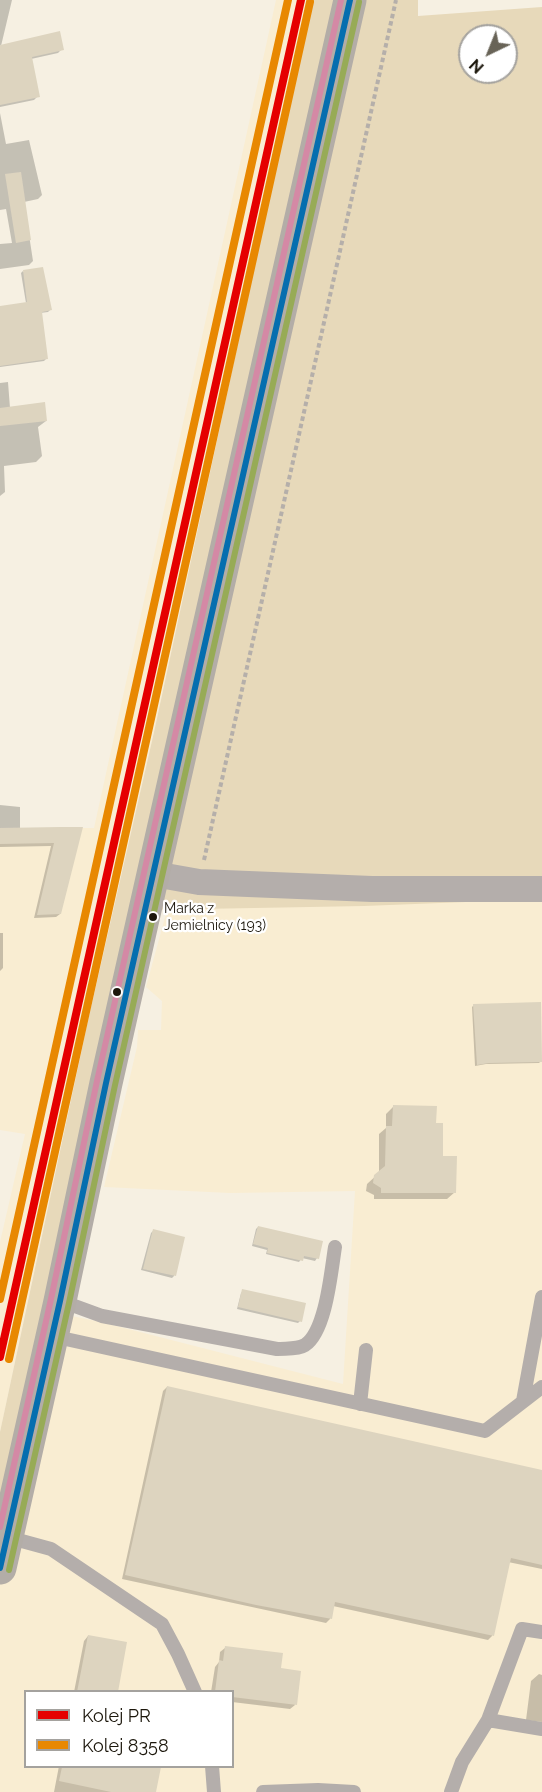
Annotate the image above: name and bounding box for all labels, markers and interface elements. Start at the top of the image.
north arrow [458,24,518,84]
text: N [466,55,488,77]
place label: Marka z Jemielnicy (193) [164,901,266,934]
marker: Marka z Jemielnicy (193) [147,911,159,923]
unlabelled marker [111,986,123,998]
legend [24,1690,234,1768]
text: Kolej PR [82,1705,151,1726]
text: Kolej 8358 [82,1735,169,1756]

